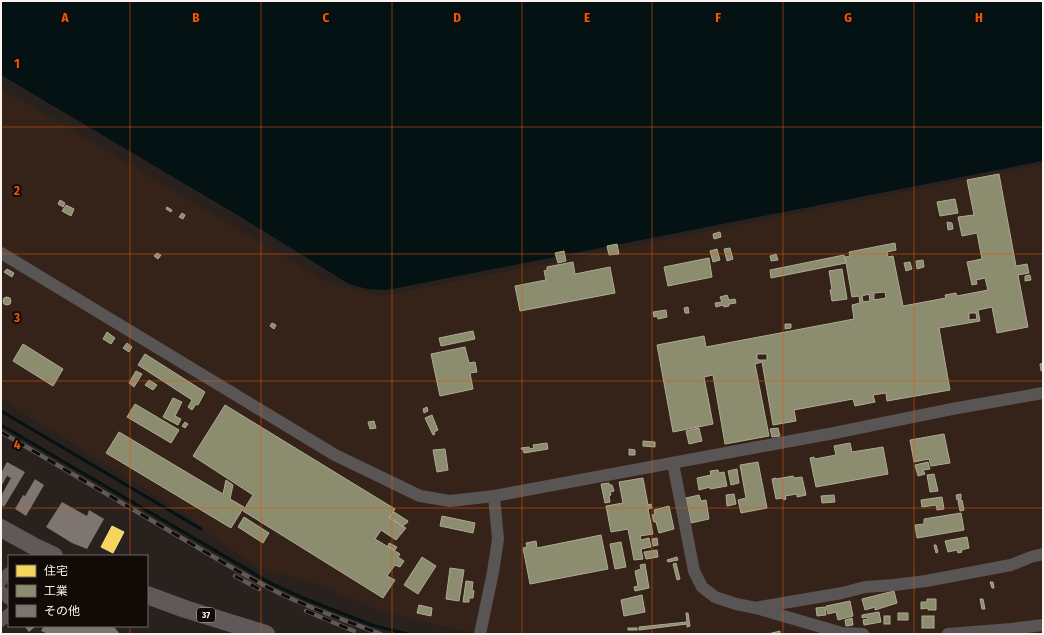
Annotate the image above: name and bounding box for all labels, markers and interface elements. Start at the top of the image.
text: A [60,10,69,25]
text: B [192,10,200,25]
text: C [323,10,330,25]
text: D [453,10,461,25]
text: E [584,10,590,25]
text: F [715,10,721,25]
text: G [844,10,852,25]
text: H [975,10,983,25]
text: 1 [14,56,20,71]
text: 2 [13,183,20,198]
text: 3 [13,310,20,325]
text: 4 [14,437,21,452]
legend [8,555,148,627]
text: 住宅 [44,564,68,578]
text: 工業 [44,584,68,598]
text: その他 [44,604,80,618]
road number: 37 [197,608,215,622]

